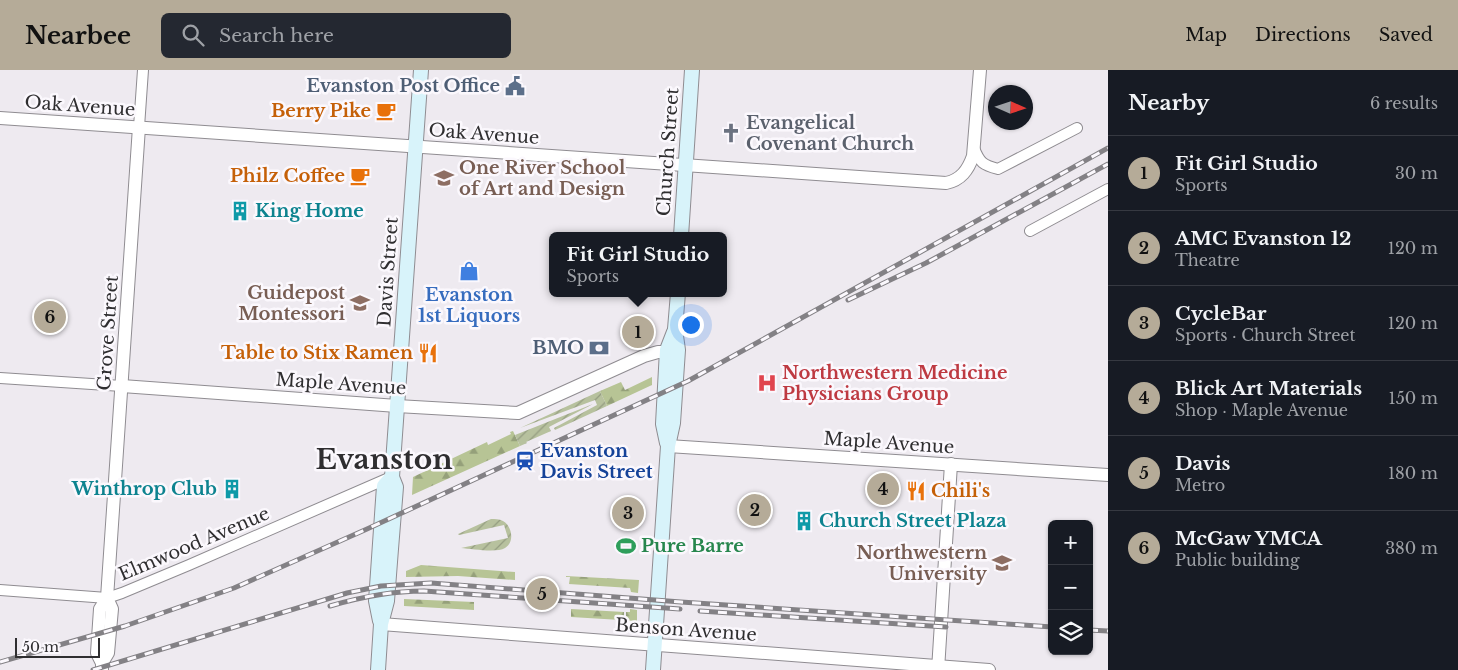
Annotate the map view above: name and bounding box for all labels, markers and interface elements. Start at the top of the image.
search box [161,13,511,58]
text: Nearbee [25,21,131,50]
icon: search [179,21,207,49]
text: Search here [219,24,334,47]
text: Map [1185,24,1227,46]
text: Directions [1255,24,1351,46]
text: Saved [1379,24,1433,46]
place label: Evanston Post Office [306,75,500,97]
public building icon: Evanston Post Office [504,75,526,97]
north arrow [988,85,1033,130]
street label: Church Street [653,87,683,217]
text: Nearby [1128,90,1209,116]
street label: Oak Avenue [24,91,136,121]
text: 6 results [1370,93,1438,113]
place label: Berry Pike [271,100,371,122]
cafe icon: Berry Pike [375,100,397,122]
place label: Evangelical Covenant Church [746,112,914,155]
street label: Oak Avenue [428,119,540,149]
church icon: Evangelical Covenant Church [720,122,742,144]
text: Fit Girl Studio [1175,152,1318,175]
place label: One River School of Art and Design [459,157,626,200]
text: 1 [1141,163,1147,183]
text: 30 m [1395,163,1438,183]
place label: Philz Coffee [230,165,345,187]
cafe icon: Philz Coffee [349,165,371,187]
school or university icon: One River School of Art and Design [433,167,455,189]
text: Sports [1175,175,1228,195]
building icon: King Home [229,200,251,222]
place label: King Home [255,200,364,222]
street label: Davis Street [373,216,403,328]
text: AMC Evanston 12 [1175,227,1351,250]
popup [549,232,727,297]
text: 2 [1139,238,1149,258]
text: 120 m [1388,238,1438,258]
text: Fit Girl Studio [567,243,709,266]
text: Theatre [1175,250,1240,270]
shop icon: Evanston 1st Liquors [458,260,480,282]
text: Sports [567,266,619,286]
street label: Grove Street [93,274,123,391]
place label: Guidepost Montessori [238,282,345,325]
place label: Evanston 1st Liquors [418,284,520,327]
school or university icon: Guidepost Montessori [349,292,371,314]
pin: 6 [34,298,66,336]
text: CycleBar [1175,302,1267,325]
your location [678,312,704,338]
pin: 1 [622,313,654,351]
text: 3 [1139,313,1149,333]
text: 120 m [1388,313,1438,333]
text: Sports · Church Street [1175,325,1356,345]
place label: BMO [532,337,584,359]
bank icon: BMO [588,337,610,359]
place label: Table to Stix Ramen [221,342,413,364]
restaurant icon: Table to Stix Ramen [417,342,439,364]
place label: Northwestern Medicine Physicians Group [782,362,1007,405]
street label: Maple Avenue [275,368,407,400]
hospital icon: Northwestern Medicine Physicians Group [756,372,778,394]
text: Blick Art Materials [1175,377,1362,400]
text: 4 [1139,388,1149,408]
text: 150 m [1389,388,1438,408]
text: Shop · Maple Avenue [1175,400,1348,420]
street label: Maple Avenue [823,427,955,459]
place label: Evanston Davis Street [540,440,653,483]
district label: Evanston [315,442,453,477]
station icon: Evanston Davis Street [514,450,536,472]
text: Davis [1175,452,1230,475]
text: 5 [1139,463,1149,483]
text: 180 m [1388,463,1438,483]
pin: 4 [867,470,899,508]
text: Metro [1175,475,1225,495]
place label: Winthrop Club [71,478,217,500]
building icon: Winthrop Club [221,478,243,500]
restaurant icon: Chili's [905,480,927,502]
place label: Chili's [931,480,990,502]
pin: 2 [739,491,771,529]
pin: 3 [612,494,644,532]
street label: Elmwood Avenue [115,502,273,586]
building icon: Church Street Plaza [793,510,815,532]
place label: Church Street Plaza [819,510,1007,532]
map controls [1048,520,1093,655]
button: + [1048,520,1093,565]
text: McGaw YMCA [1175,527,1322,550]
sports icon: Pure Barre [615,535,637,557]
place label: Pure Barre [641,535,744,557]
text: 6 [1139,538,1149,558]
text: 380 m [1385,538,1438,558]
place label: Northwestern University [856,542,987,585]
text: Public building [1175,550,1300,570]
school or university icon: Northwestern University [991,552,1013,574]
button: − [1048,565,1093,610]
pin: 5 [526,575,558,613]
button: layers [1048,610,1093,655]
street label: Benson Avenue [614,614,758,646]
scale bar [15,635,100,658]
text: 50 m [22,638,59,656]

